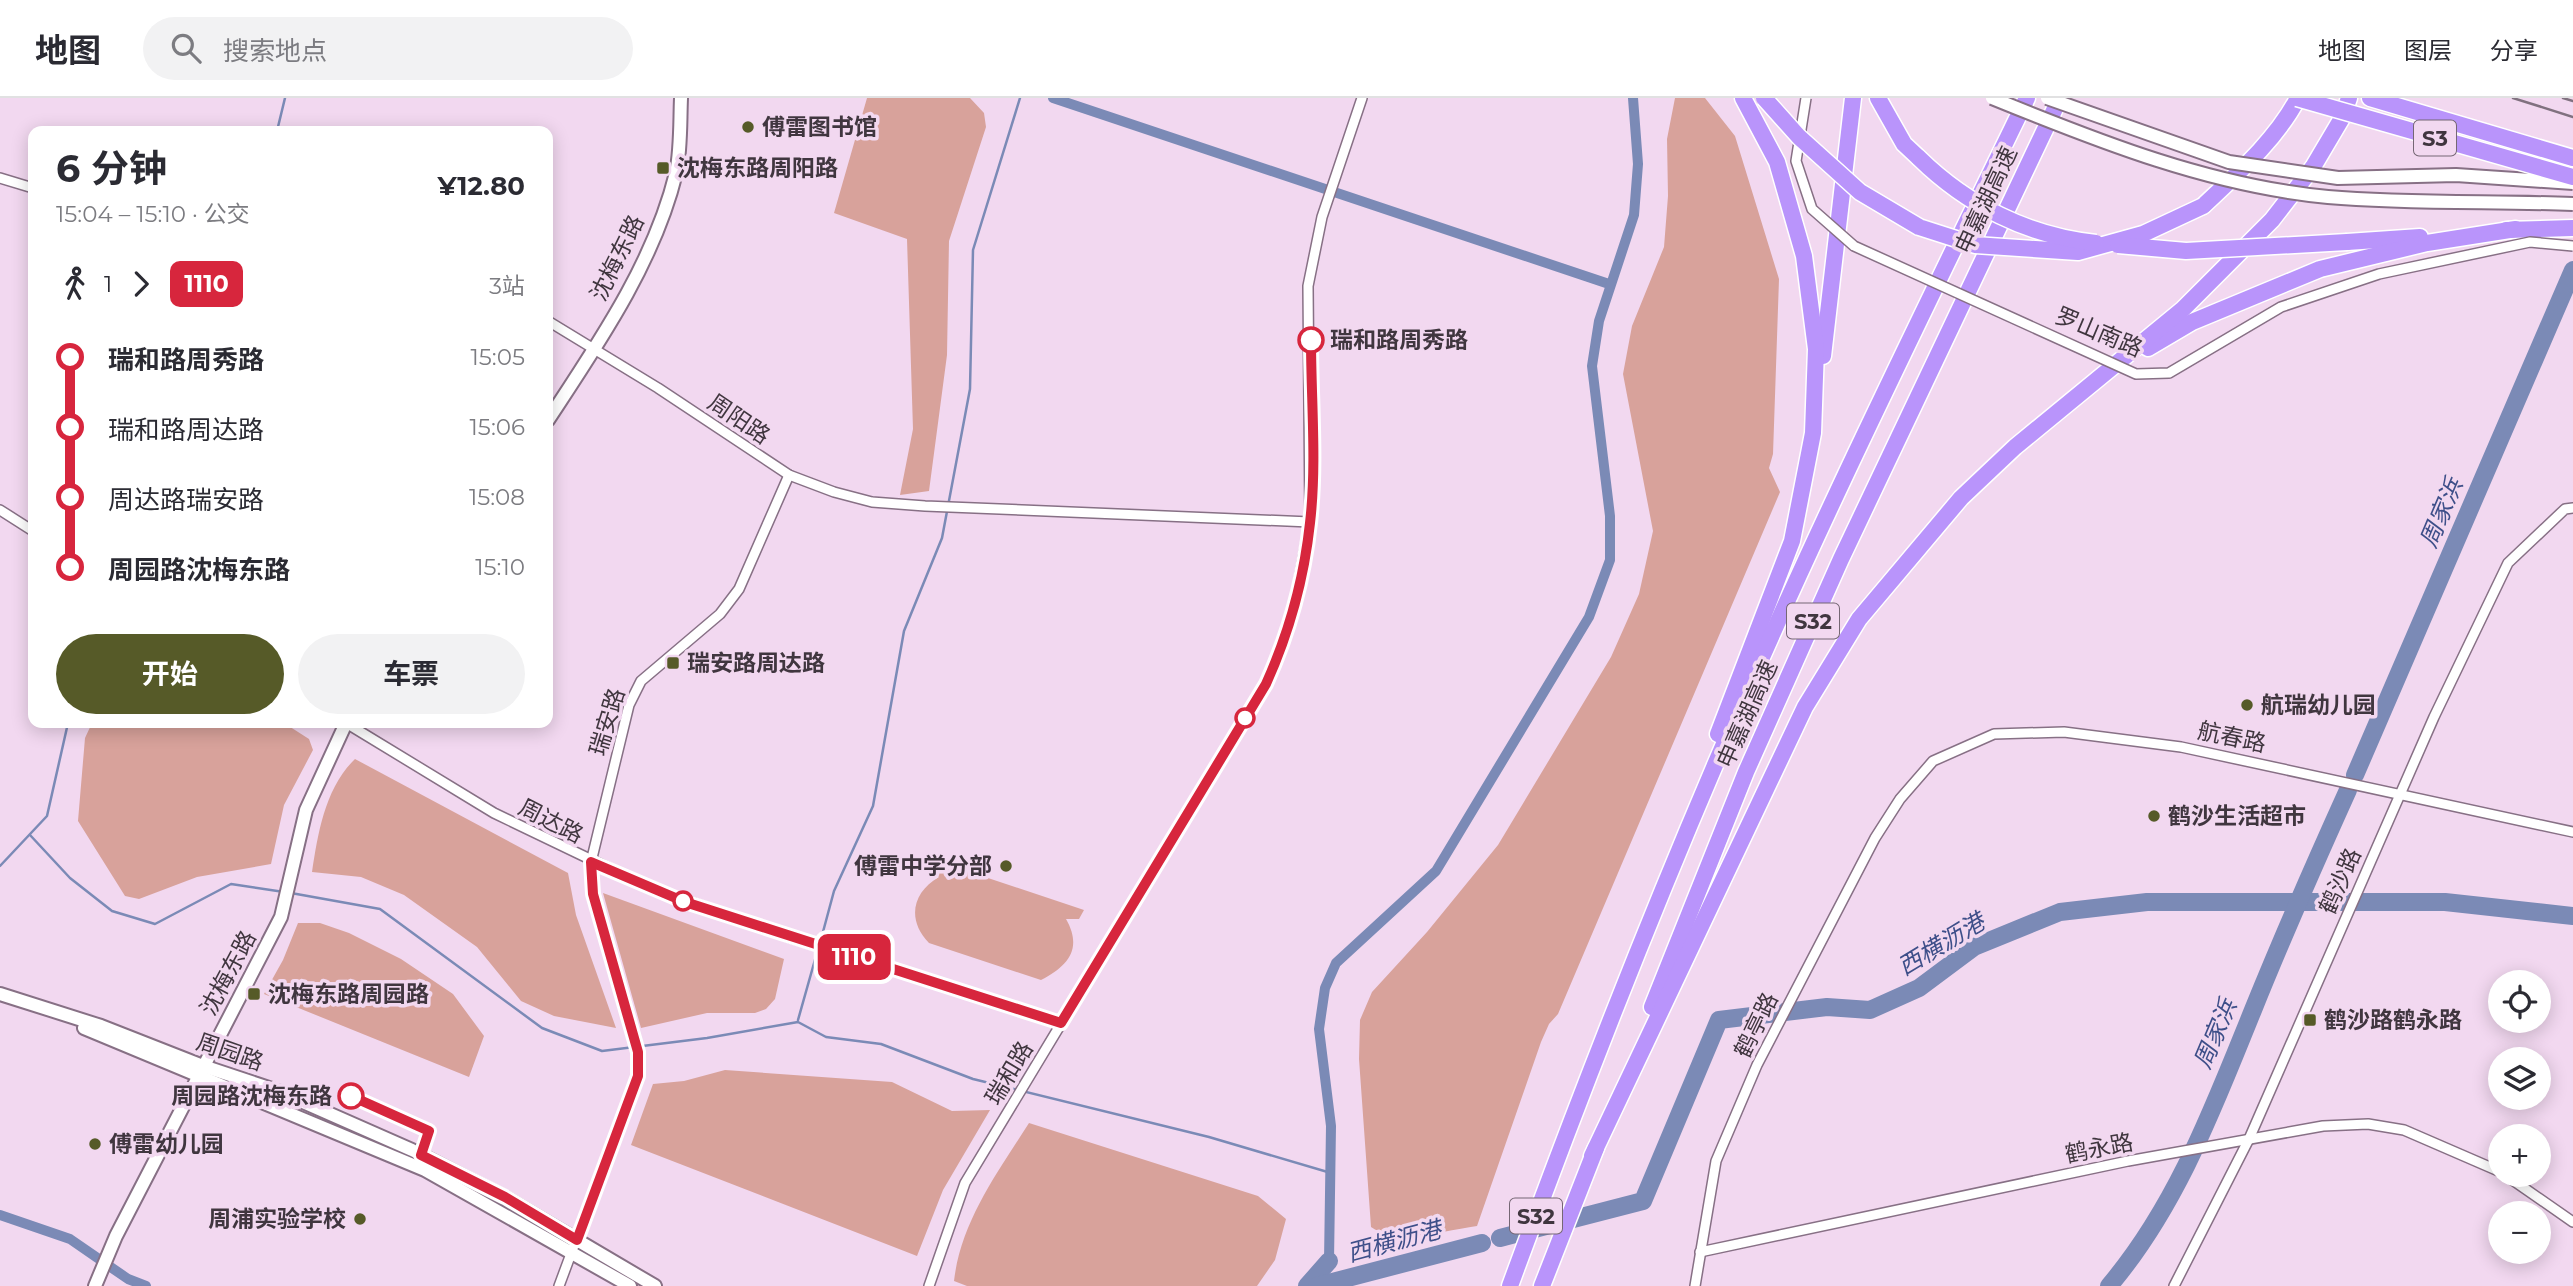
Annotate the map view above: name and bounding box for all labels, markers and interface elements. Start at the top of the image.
search box [143,17,633,80]
icon: search [167,29,205,67]
text: 地图 [35,30,101,70]
text: 搜索地点 [223,35,327,67]
text: 地图 [2318,36,2366,65]
text: 图层 [2404,36,2452,65]
text: 分享 [2490,36,2538,65]
place label: 傅雷图书馆 [762,113,877,141]
marker: 傅雷图书馆 [740,119,756,135]
road number: S3 [2414,120,2456,156]
street label: 申嘉湖高速 [1949,142,2023,258]
text: 6 分钟 [56,145,167,192]
place label: 沈梅东路周阳路 [677,154,838,182]
marker: 沈梅东路周阳路 [655,160,671,176]
text: ¥12.80 [437,170,525,202]
text: 15:04 – 15:10 · 公交 [56,200,250,228]
street label: 沈梅东路 [584,211,650,305]
icon: walk [56,265,94,303]
icon: forward [122,265,160,303]
text: 1110 [184,269,229,298]
text: 1 [104,270,112,298]
text: 3站 [489,272,525,300]
street label: 罗山南路 [2051,301,2147,363]
place label: 瑞和路周秀路 [1330,326,1468,354]
marker: 瑞和路周秀路 [1298,327,1324,353]
text: 15:05 [471,343,525,371]
text: 瑞和路周秀路 [108,344,264,376]
street label: 周阳路 [703,388,775,450]
text: 15:06 [470,413,525,441]
text: 瑞和路周达路 [108,414,264,446]
water label: 周家浜 [2414,472,2469,552]
text: 15:08 [469,483,525,511]
text: 周达路瑞安路 [108,484,264,516]
text: 15:10 [475,553,525,581]
text: 周园路沈梅东路 [108,554,290,586]
road number: S32 [1787,603,1839,638]
button: 开始 [56,634,284,714]
button: 车票 [298,634,525,714]
place label: 瑞安路周达路 [687,649,825,677]
marker: 瑞安路周达路 [665,655,681,671]
street label: 申嘉湖高速 [1711,656,1783,772]
street label: 瑞安路 [584,685,630,759]
place label: 航瑞幼儿园 [2261,691,2376,719]
marker: 航瑞幼儿园 [2239,697,2255,713]
unlabelled marker [1235,708,1255,728]
street label: 航春路 [2195,716,2269,758]
street label: 周达路 [514,793,588,849]
place label: 鹤沙生活超市 [2168,802,2306,830]
marker: 鹤沙生活超市 [2146,808,2162,824]
street label: 鹤沙路 [2313,844,2367,918]
place label: 傅雷中学分部 [854,852,992,880]
marker: 傅雷中学分部 [998,858,1014,874]
unlabelled marker [673,891,693,911]
water label: 西横沥港 [1892,905,1992,981]
street label: 沈梅东路 [194,926,262,1020]
line badge: 1110 [805,934,903,980]
text: 1110 [832,942,876,971]
map controls [2488,970,2551,1264]
button: locate [2488,970,2551,1033]
place label: 沈梅东路周园路 [268,980,429,1008]
marker: 沈梅东路周园路 [246,986,262,1002]
street label: 鹤亭路 [1728,988,1784,1062]
water label: 周家浜 [2188,993,2243,1073]
place label: 鹤沙路鹤永路 [2324,1006,2462,1034]
marker: 鹤沙路鹤永路 [2302,1012,2318,1028]
street label: 周园路 [193,1028,267,1076]
street label: 瑞和路 [979,1036,1039,1110]
button: layers [2488,1047,2551,1110]
place label: 周园路沈梅东路 [171,1082,332,1110]
marker: 周园路沈梅东路 [338,1083,364,1109]
button: + [2488,1124,2551,1187]
street label: 鹤永路 [2062,1128,2136,1168]
place label: 傅雷幼儿园 [109,1130,224,1158]
marker: 傅雷幼儿园 [87,1136,103,1152]
road number: S32 [1510,1198,1562,1234]
button: − [2488,1201,2551,1264]
place label: 周浦实验学校 [208,1205,346,1233]
marker: 周浦实验学校 [352,1211,368,1227]
water label: 西横沥港 [1344,1214,1447,1267]

